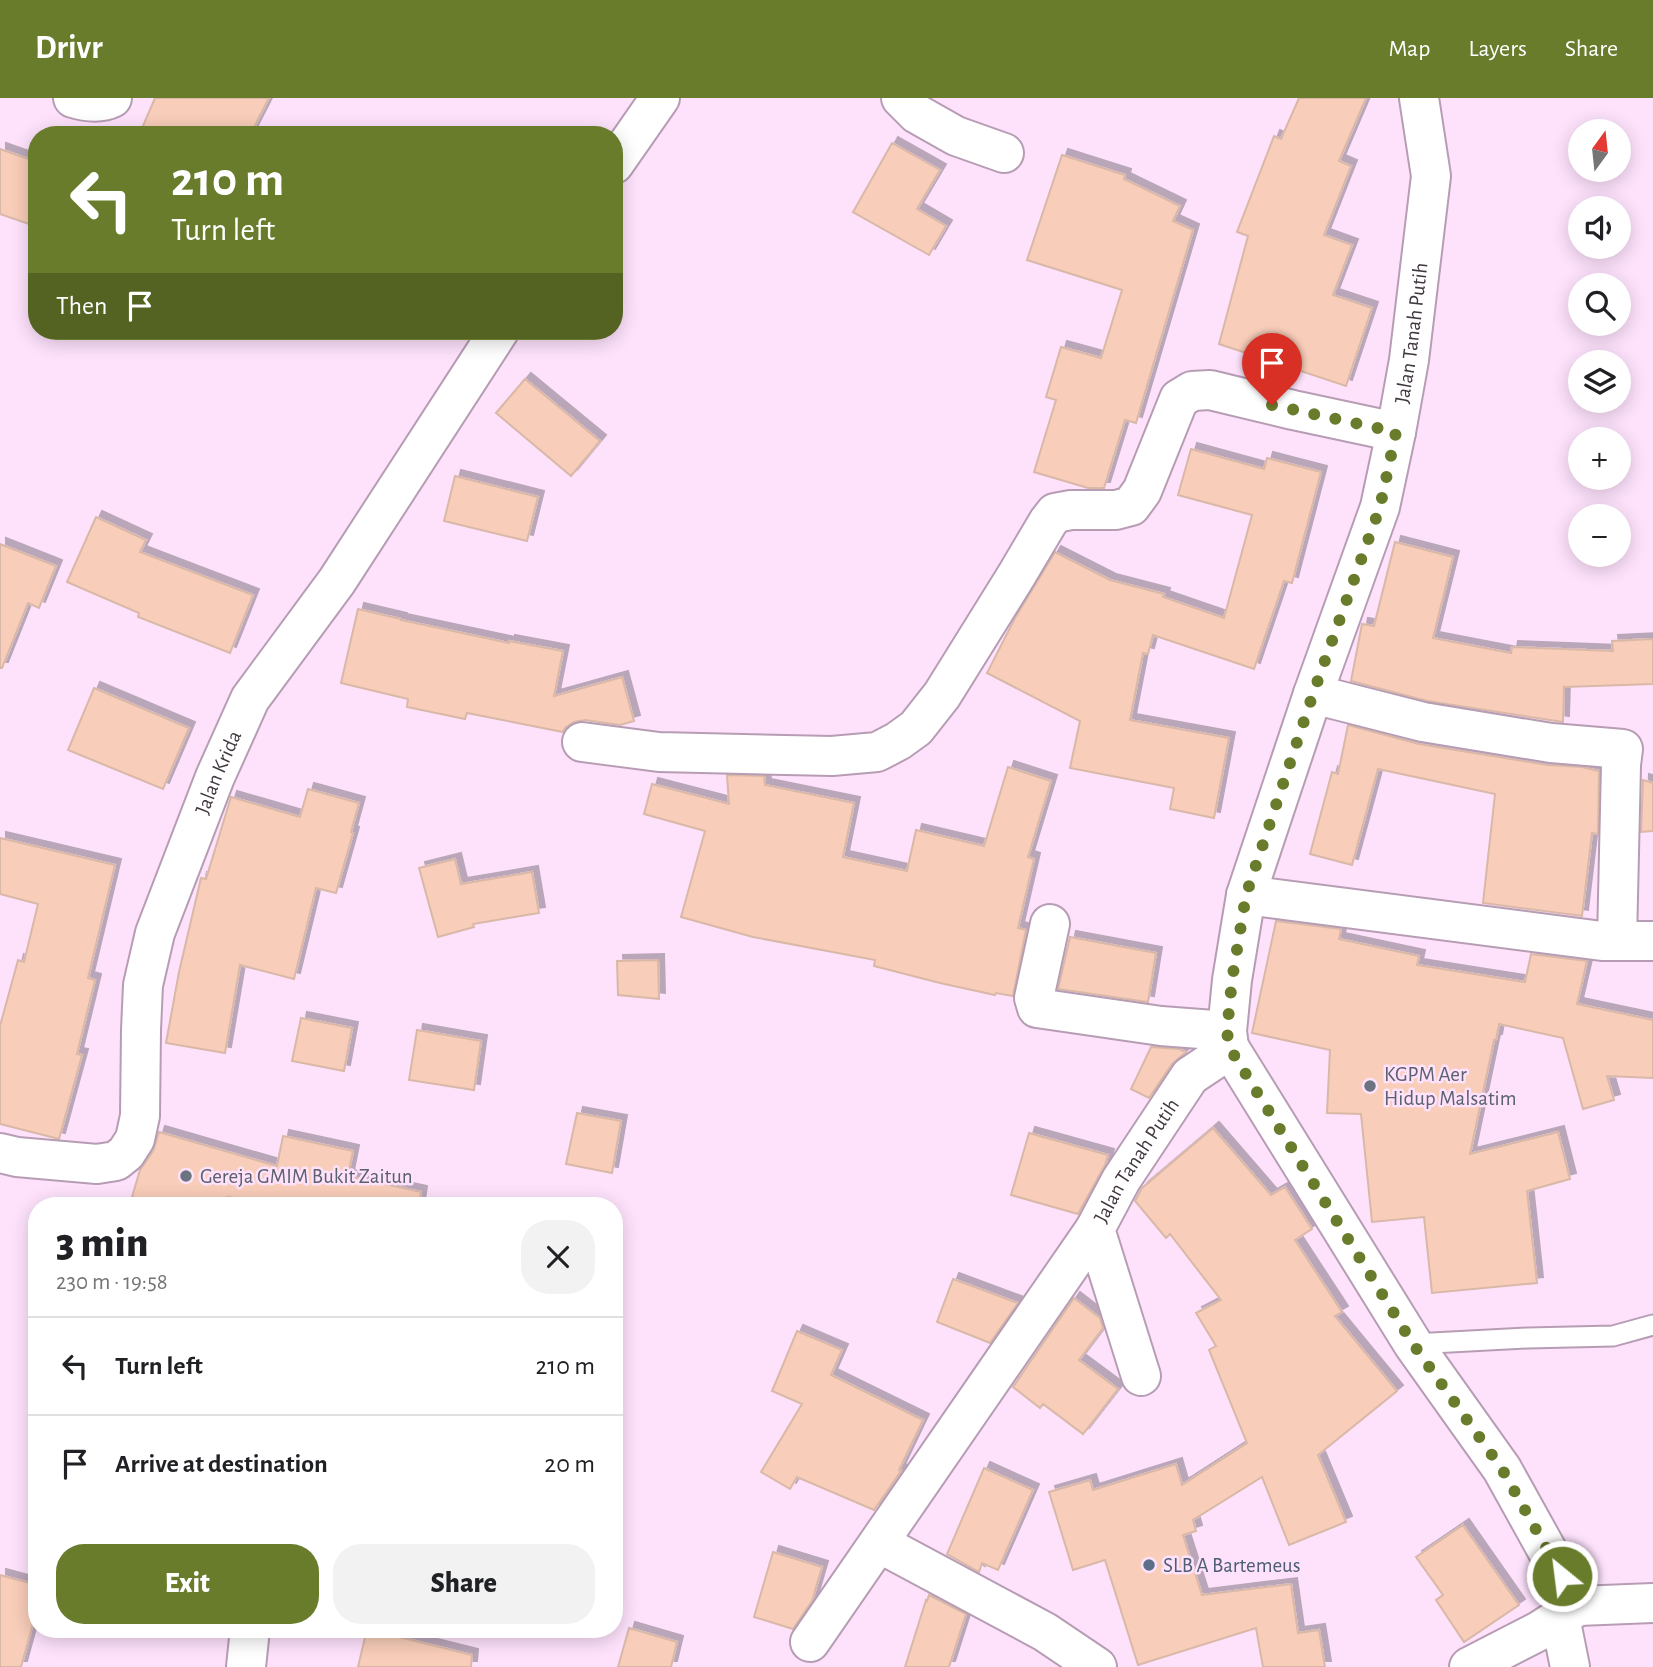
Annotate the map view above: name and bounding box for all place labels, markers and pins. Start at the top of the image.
pin [1242,333,1302,405]
place label: KGPM Aer Hidup Malsatim [1384,1064,1517,1109]
marker: KGPM Aer Hidup Malsatim [1362,1078,1378,1094]
place label: Gereja GMIM Bukit Zaitun [200,1166,413,1187]
marker: Gereja GMIM Bukit Zaitun [178,1168,194,1184]
place label: SLB A Bartemeus [1163,1555,1301,1576]
marker: SLB A Bartemeus [1141,1557,1157,1573]

